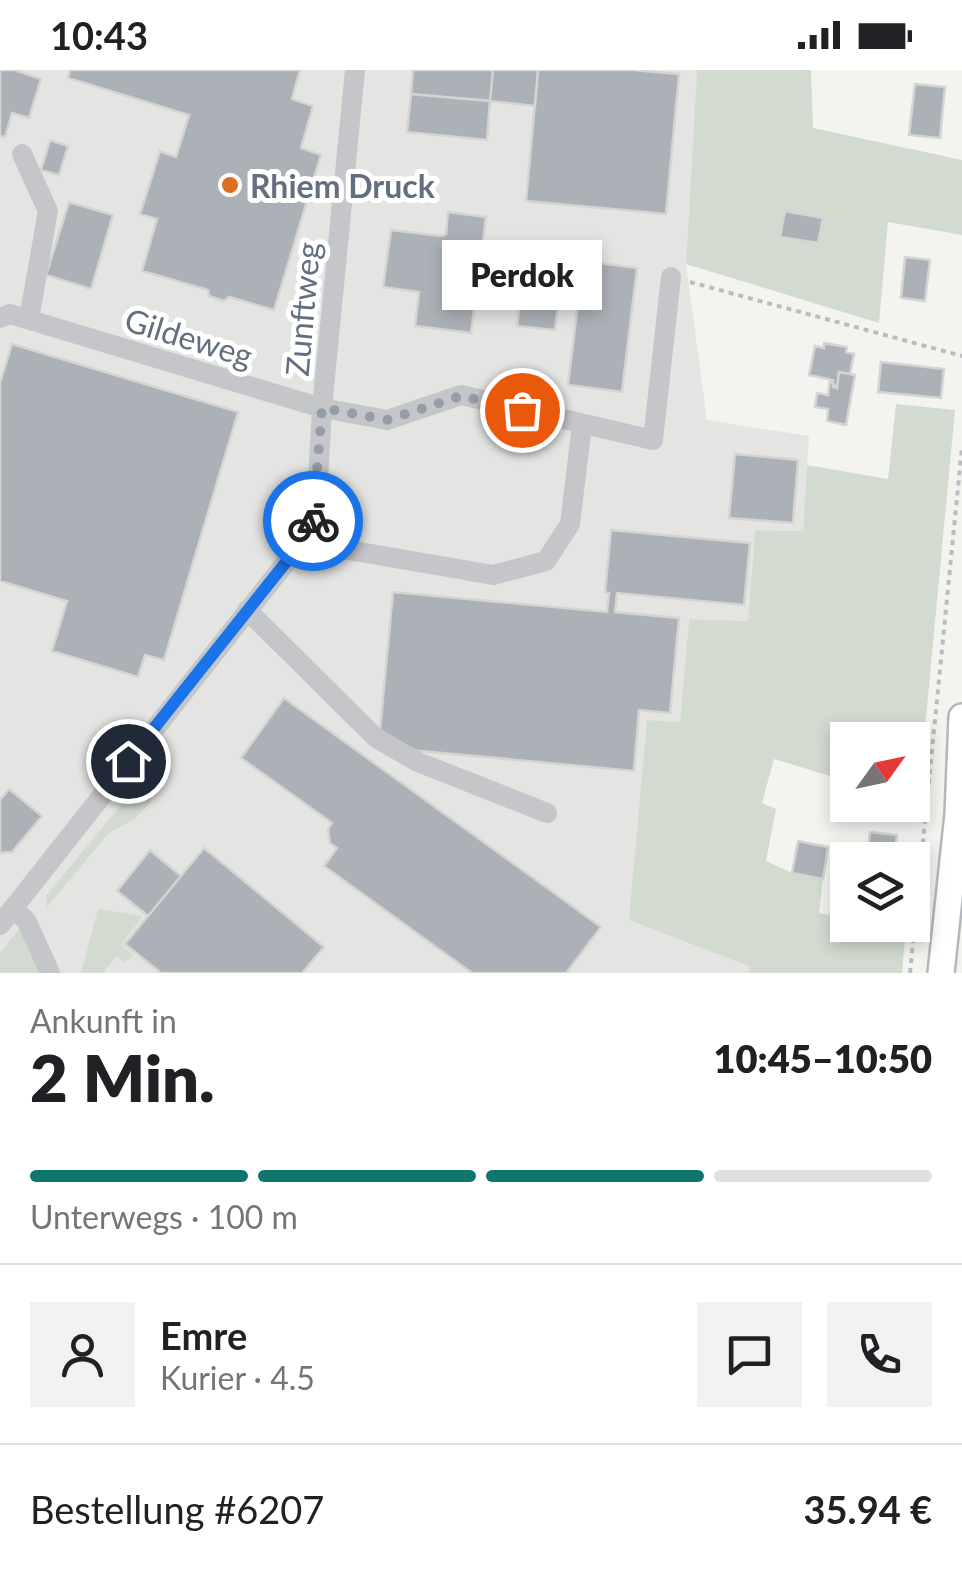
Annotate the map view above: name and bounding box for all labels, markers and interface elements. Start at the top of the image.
text: 10:43 [50,12,148,58]
place label: Rhiem Druck [250,166,436,205]
marker: Rhiem Druck [219,174,241,196]
street label: Zunftweg [277,240,327,378]
callout: Perdok [442,240,602,310]
text: Perdok [470,255,574,294]
street label: Gildeweg [120,299,258,375]
pin [480,368,565,453]
icon: bag [495,383,550,438]
courier [263,471,363,571]
icon: bike [286,494,341,549]
pin [86,719,171,804]
north arrow [830,722,930,822]
map controls [830,722,930,942]
icon: home [101,734,156,789]
button: layers [830,842,930,942]
text: Ankunft in [30,1001,177,1040]
text: 10:45–10:50 [713,1035,932,1081]
text: 2 Min. [30,1038,215,1116]
text: Unterwegs · 100 m [30,1197,298,1236]
button: person [30,1302,135,1407]
button: chat [697,1302,802,1407]
button: phone [827,1302,932,1407]
text: Emre [160,1312,247,1358]
text: Kurier · 4.5 [160,1358,315,1397]
text: Bestellung #6207 [30,1486,324,1532]
text: 35.94 € [804,1486,932,1532]

